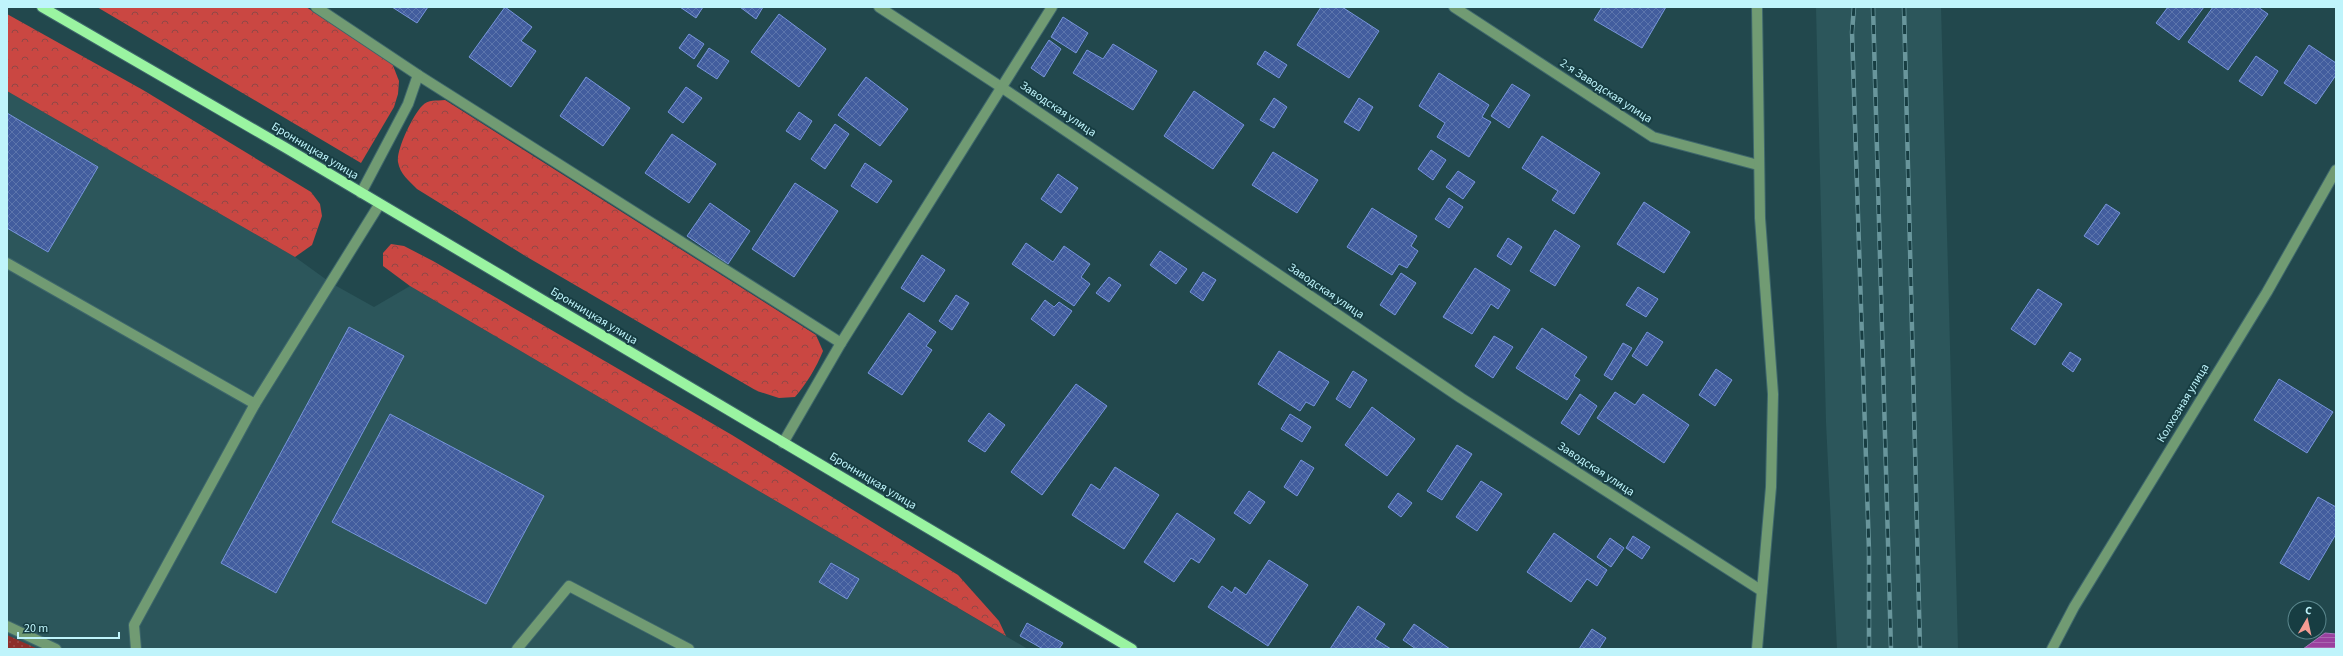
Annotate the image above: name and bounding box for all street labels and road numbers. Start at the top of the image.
street label: 2-я Заводская улица [1556,55,1656,127]
street label: Заводская улица [1016,77,1100,141]
street label: Бронницкая улица [268,118,362,184]
street label: Заводская улица [1284,259,1368,323]
street label: Бронницкая улица [547,283,641,349]
street label: Колхозная улица [2153,360,2213,446]
street label: Заводская улица [1554,438,1638,500]
street label: Бронницкая улица [826,448,920,514]

